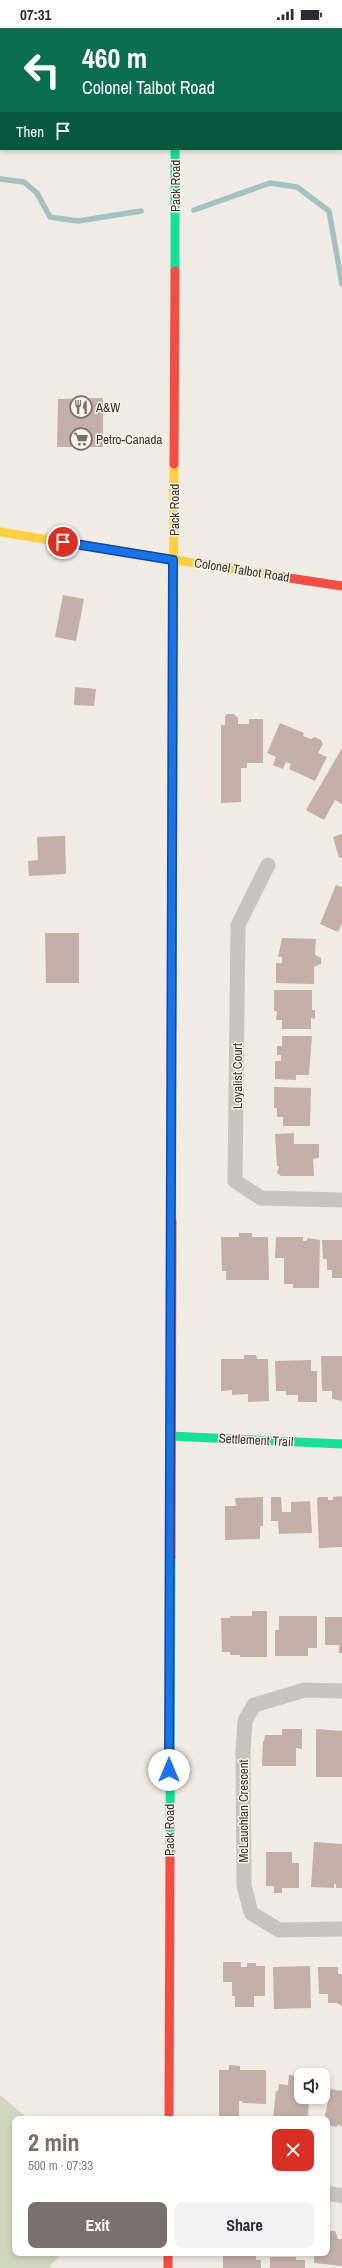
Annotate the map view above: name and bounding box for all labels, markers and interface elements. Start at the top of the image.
text: 07:31 [20,4,51,25]
text: 460 m [82,39,147,77]
icon: left [16,44,68,96]
text: Colonel Talbot Road [82,75,215,100]
icon: arrive [52,120,74,142]
text: Then [16,121,44,142]
street label: Pack Road [167,160,184,212]
restaurant icon: A&W [68,394,94,420]
place label: A&W [95,399,120,416]
supermarket icon: Petro-Canada [68,426,94,452]
place label: Petro-Canada [96,431,162,448]
street label: Pack Road [166,484,183,536]
pin [46,525,80,559]
icon: arrive [52,531,74,553]
street label: Colonel Talbot Road [193,554,291,586]
street label: Loyalist Court [229,1043,246,1109]
street label: Settlement Trail [218,1430,294,1450]
position arrow [148,1749,190,1791]
street label: McLauchlan Crescent [235,1759,252,1863]
street label: Pack Road [161,1804,178,1856]
map controls [294,2068,330,2104]
button: sound [294,2068,330,2104]
text: 2 min [28,2126,79,2158]
button: close [272,2129,314,2171]
text: 500 m · 07:33 [28,2157,93,2174]
button: Exit [28,2202,167,2248]
button: Share [175,2202,314,2248]

